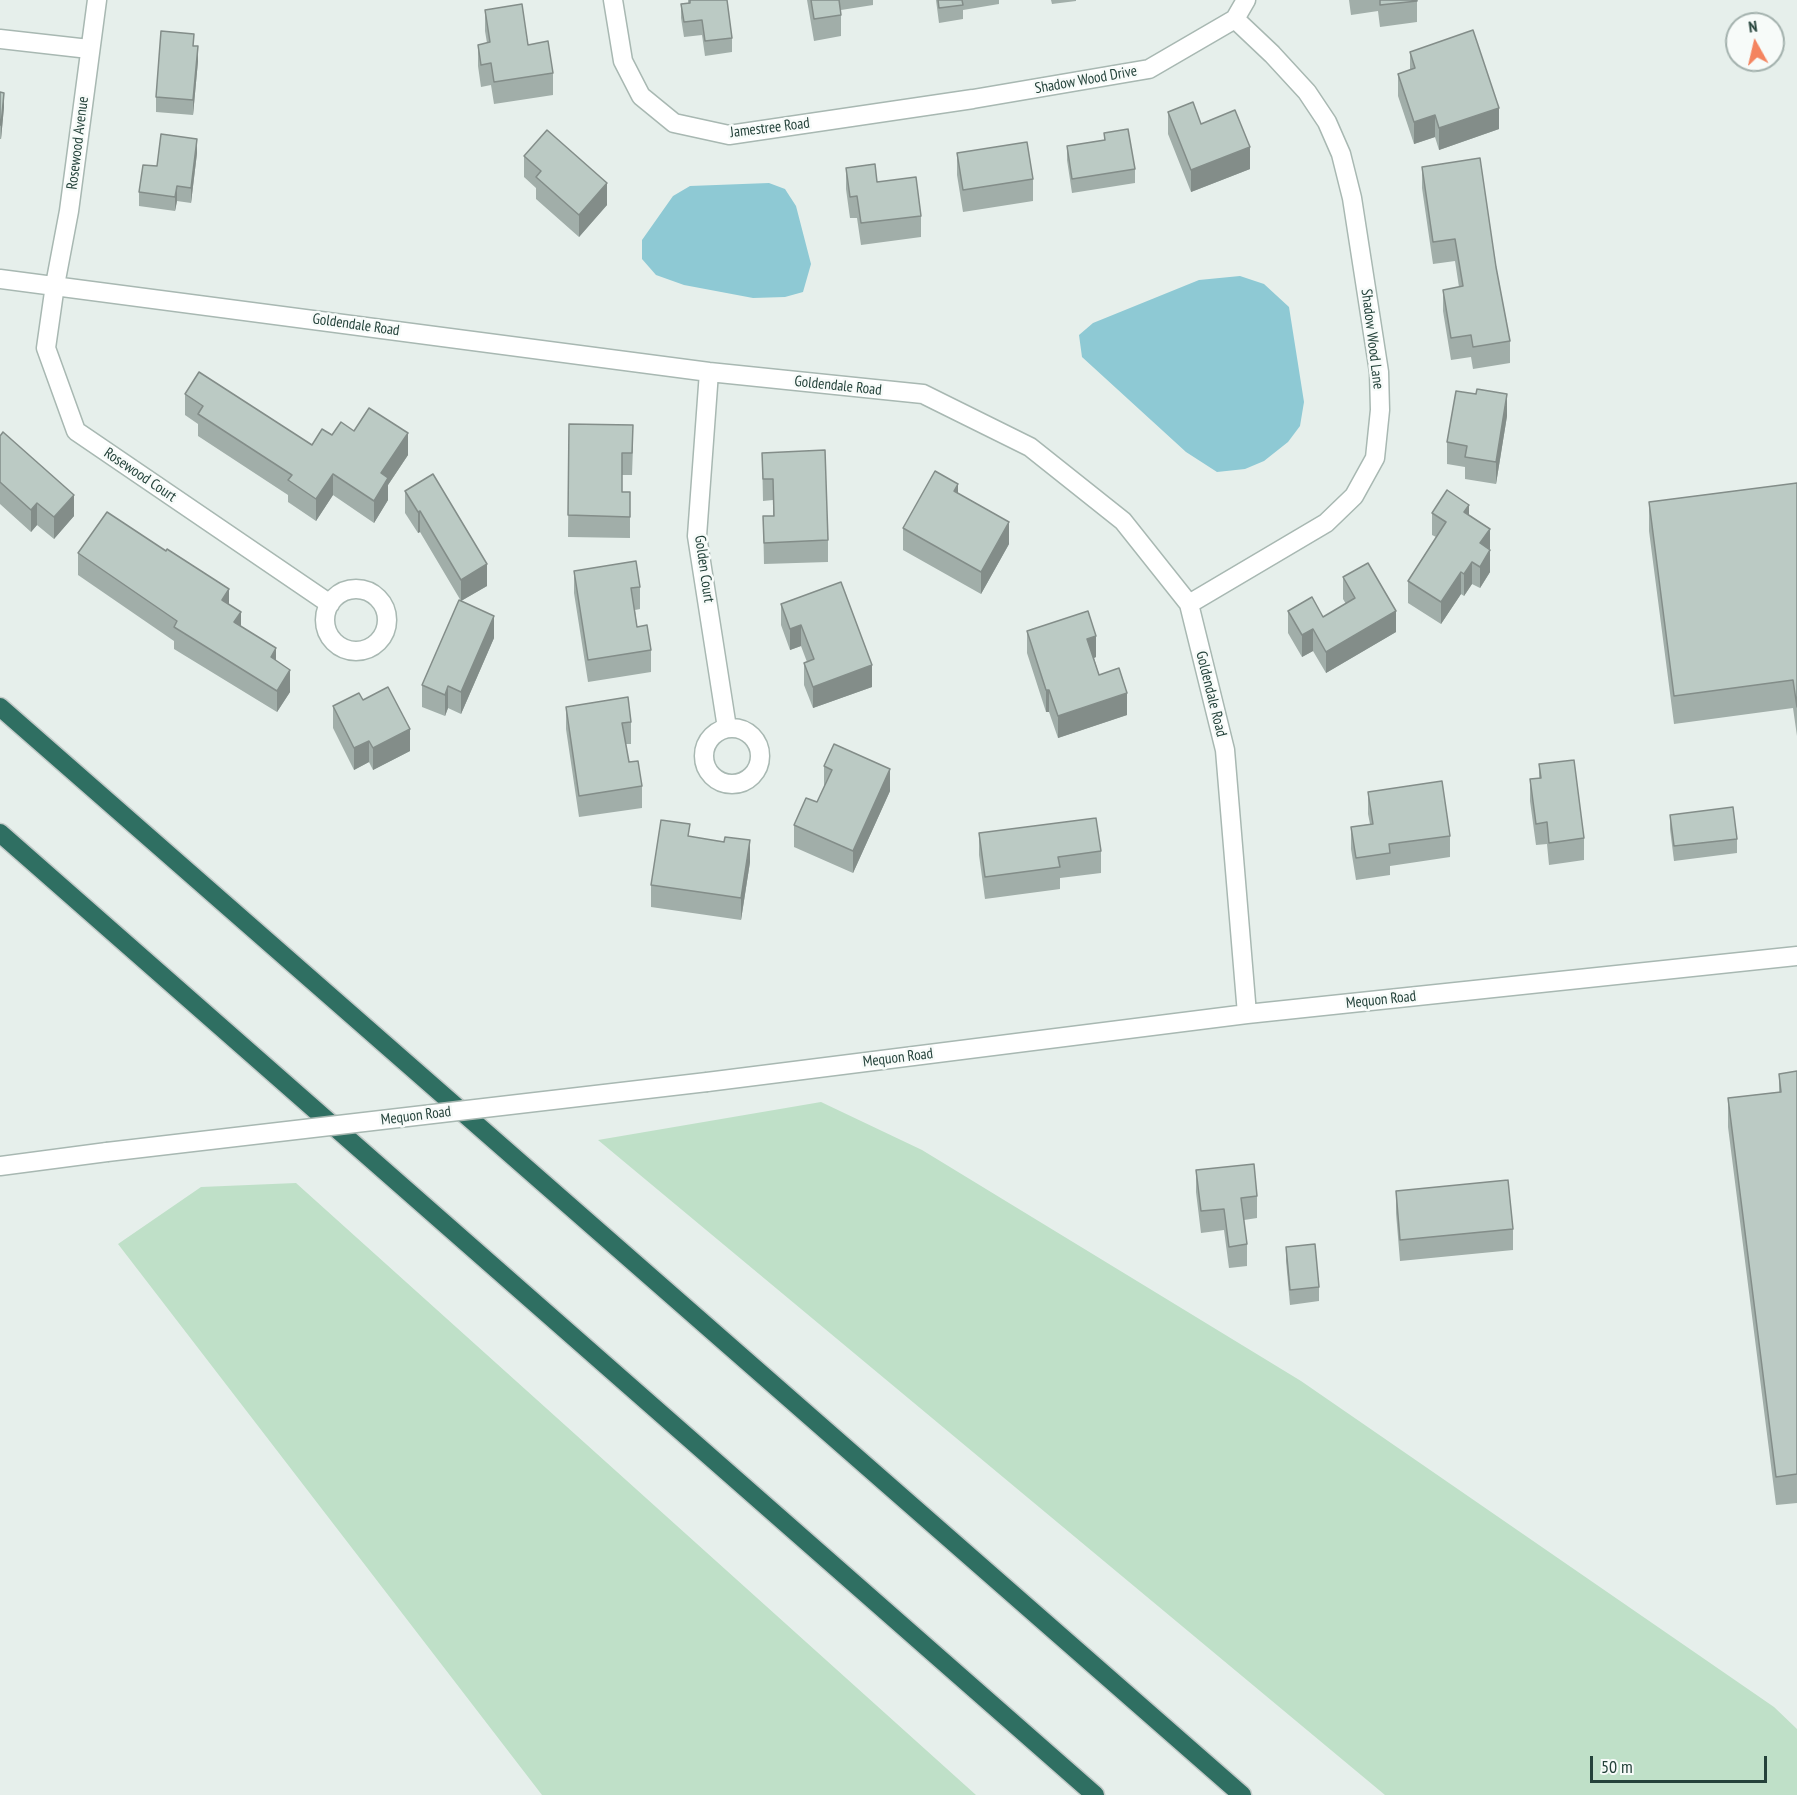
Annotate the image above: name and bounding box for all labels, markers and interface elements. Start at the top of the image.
north arrow [1725,12,1785,72]
text: N [1747,16,1758,37]
street label: Shadow Wood Drive [1034,62,1138,98]
street label: Rosewood Avenue [63,95,93,191]
street label: Jamestree Road [729,114,811,142]
street label: Shadow Wood Lane [1357,288,1387,390]
street label: Goldendale Road [311,310,401,340]
street label: Goldendale Road [794,372,882,400]
street label: Rosewood Court [100,444,180,506]
street label: Golden Court [690,534,718,604]
street label: Goldendale Road [1192,649,1230,739]
street label: Mequon Road [1345,987,1417,1013]
street label: Mequon Road [862,1045,934,1071]
street label: Mequon Road [380,1103,452,1129]
scale bar [1593,1744,1770,1782]
text: 50 m [1601,1755,1633,1778]

